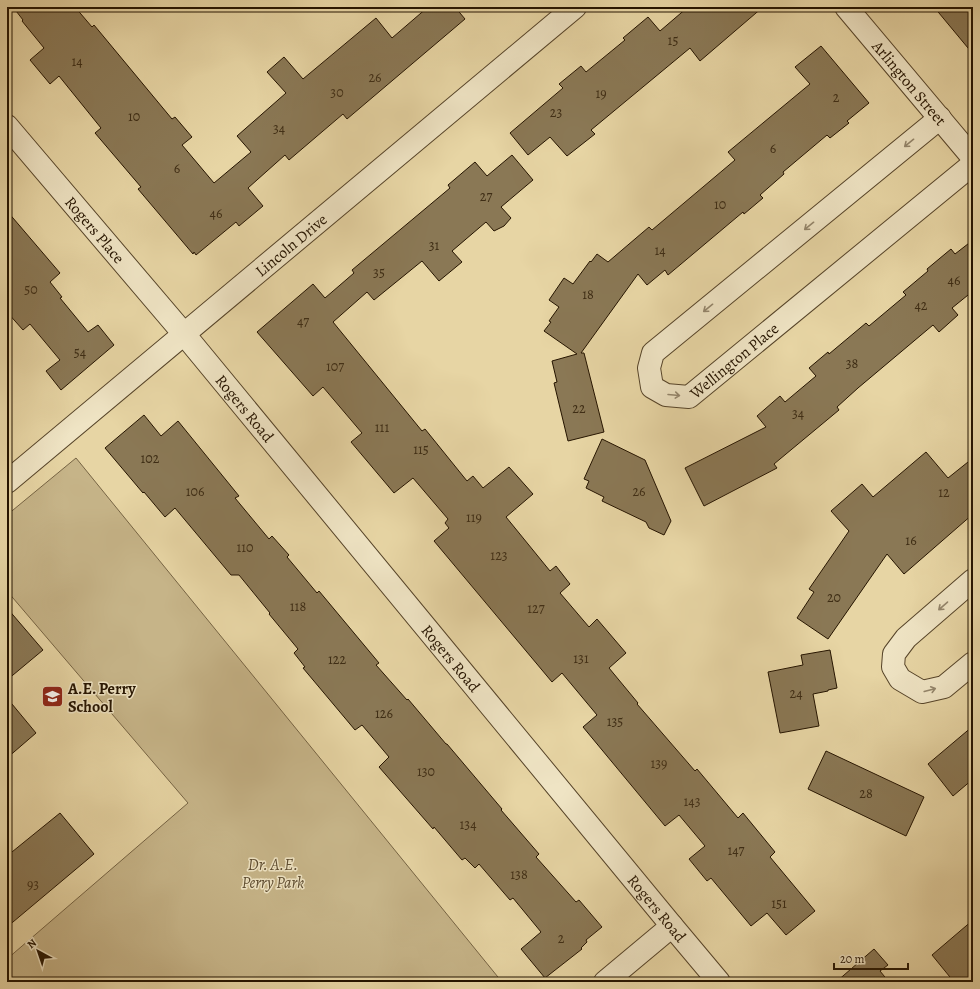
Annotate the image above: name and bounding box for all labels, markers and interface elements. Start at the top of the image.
house number: 15 [668,31,678,50]
street label: Arlington Street [866,35,951,131]
house number: 14 [71,52,83,71]
house number: 26 [368,68,382,87]
house number: 30 [330,83,344,102]
house number: 19 [595,84,607,103]
house number: 2 [833,88,840,107]
house number: 23 [550,103,562,122]
house number: 10 [128,107,140,126]
house number: 34 [273,119,285,138]
house number: 6 [770,139,776,158]
one-way arrow [904,139,915,148]
house number: 6 [174,159,180,178]
house number: 27 [480,187,492,206]
street label: Rogers Place [59,192,129,269]
house number: 10 [714,195,726,214]
house number: 46 [210,204,222,223]
street label: Lincoln Drive [251,209,332,282]
one-way arrow [804,221,814,230]
house number: 31 [429,236,440,255]
house number: 14 [654,241,666,260]
house number: 35 [373,263,385,282]
house number: 46 [948,271,960,290]
house number: 50 [24,280,38,299]
house number: 18 [582,285,594,304]
house number: 42 [915,296,928,315]
one-way arrow [703,304,714,312]
house number: 47 [297,312,309,331]
street label: Wellington Place [685,318,784,405]
house number: 54 [74,343,86,362]
house number: 38 [846,354,859,373]
house number: 107 [326,357,344,376]
street label: Rogers Road [210,370,279,447]
one-way arrow [667,392,680,399]
house number: 22 [572,399,586,418]
house number: 34 [792,404,804,423]
house number: 111 [375,418,389,437]
house number: 115 [413,440,429,459]
house number: 102 [141,449,160,468]
house number: 106 [186,482,204,501]
house number: 26 [632,482,646,501]
house number: 12 [938,483,950,502]
house number: 119 [466,508,482,527]
house number: 16 [905,531,917,550]
house number: 110 [236,538,254,557]
house number: 123 [490,546,508,565]
house number: 20 [827,588,841,607]
house number: 118 [290,597,306,616]
house number: 127 [527,599,545,618]
one-way arrow [938,601,949,610]
street label: Rogers Road [416,620,485,697]
house number: 131 [573,649,589,668]
house number: 122 [328,650,346,669]
place label: A.E. Perry School [67,678,136,718]
school or university icon: A.E. Perry School [39,684,65,710]
house number: 24 [790,684,803,703]
one-way arrow [923,686,936,694]
house number: 126 [375,704,393,723]
house number: 135 [607,712,623,731]
house number: 139 [651,754,667,773]
house number: 130 [417,762,435,781]
house number: 28 [859,784,873,803]
house number: 143 [684,792,701,811]
house number: 134 [460,815,476,834]
house number: 147 [727,841,745,860]
park label: Dr. A.E. Perry Park [242,854,304,894]
house number: 138 [510,865,528,884]
street label: Rogers Road [622,870,691,947]
house number: 93 [27,875,39,894]
house number: 151 [771,894,787,913]
house number: 2 [558,929,565,948]
north arrow [18,931,58,971]
text: N [24,935,40,952]
scale bar [834,945,908,971]
text: 20 m [840,951,864,967]

